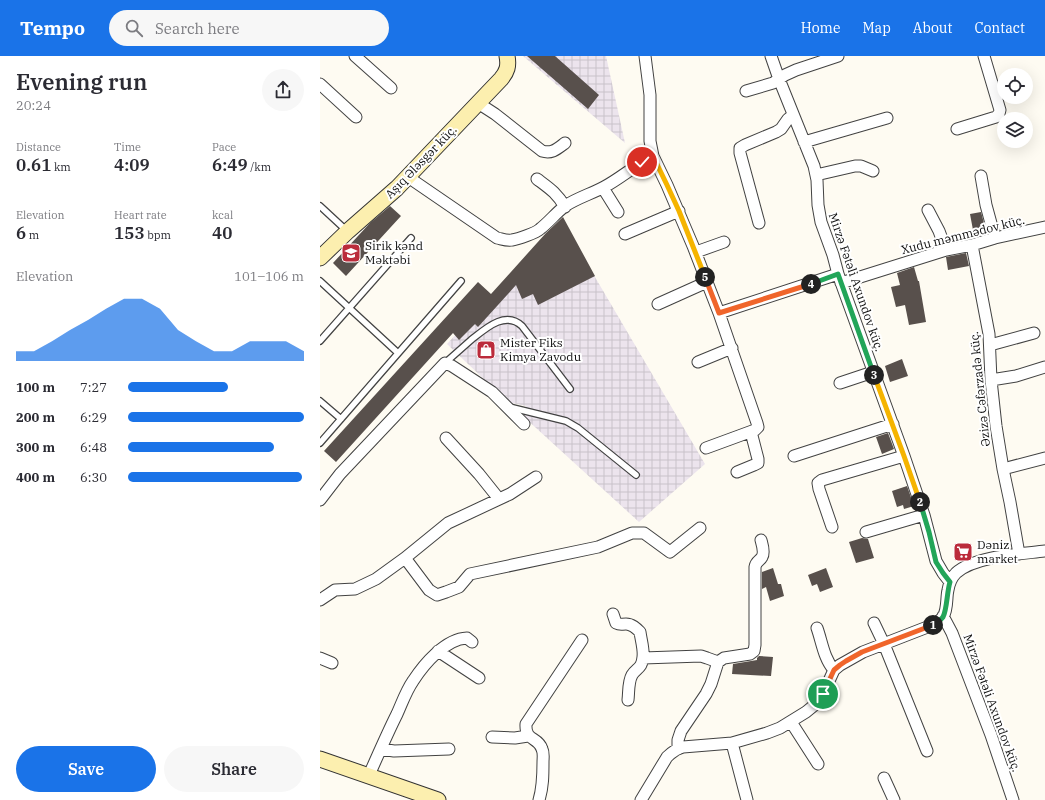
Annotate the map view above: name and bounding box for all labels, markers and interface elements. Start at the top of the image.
search box [109,10,389,46]
text: Tempo [20,16,85,40]
icon: search [123,17,145,39]
text: Search here [155,19,240,38]
text: Home [801,19,840,37]
text: Map [862,19,891,37]
text: About [913,19,952,37]
text: Contact [974,19,1025,37]
text: Evening run [16,67,147,96]
map controls [997,68,1033,148]
button: locate [997,68,1033,104]
button: share [262,69,304,111]
text: 20:24 [16,97,51,114]
button: layers [997,112,1033,148]
street label: Aşıq Ələsgər küç. [382,122,460,202]
text: Distance [16,140,61,154]
text: Time [114,140,141,154]
text: Pace [212,140,236,154]
pin [625,145,659,179]
icon: check [631,151,653,173]
text: 0.61 [16,154,51,176]
text: 4:09 [114,154,150,176]
text: 6:49 [212,154,248,176]
text: km [51,160,71,174]
text: /km [248,160,271,174]
text: Elevation [16,208,64,222]
text: Heart rate [114,208,167,222]
text: kcal [212,208,233,222]
street label: Mirzə Fətəli Axundov küç. [826,210,887,353]
street label: Xudu məmmədov küç. [900,212,1026,257]
text: 6 [16,222,26,244]
text: 153 [114,222,145,244]
text: 40 [212,222,232,244]
text: m [26,228,39,242]
text: bpm [145,228,171,242]
place label: Sirik kənd Məktəbi [365,238,423,267]
school or university icon: Sirik kənd Məktəbi [340,242,362,264]
pin: 5 [695,267,715,287]
text: Elevation [16,268,73,285]
text: 101–106 m [234,268,304,285]
text: 5 [702,270,708,284]
pin: 4 [801,274,821,294]
text: 4 [808,277,814,291]
street label: Əzizə Cəfərzadə küç. [966,331,993,447]
place label: Mister Fiks Kimya Zavodu [500,335,582,364]
shop icon: Mister Fiks Kimya Zavodu [475,339,497,361]
pin: 3 [864,365,884,385]
text: 3 [871,368,877,382]
text: 100 m [16,379,55,396]
text: 7:27 [80,379,107,396]
text: 200 m [16,409,55,426]
text: 6:29 [80,409,107,426]
text: 300 m [16,439,55,456]
text: 6:48 [80,439,107,456]
text: 400 m [16,469,55,486]
text: 6:30 [80,469,107,486]
pin: 2 [910,492,930,512]
text: 2 [917,495,923,509]
place label: Dəniz market [977,537,1018,566]
supermarket icon: Dəniz market [952,541,974,563]
pin: 1 [923,615,943,635]
text: 1 [930,618,936,632]
street label: Mirzə Fətəli Axundov küç. [961,632,1024,774]
pin [806,677,840,711]
icon: arrive [812,683,834,705]
button: Save [16,746,156,792]
button: Share [164,746,304,792]

